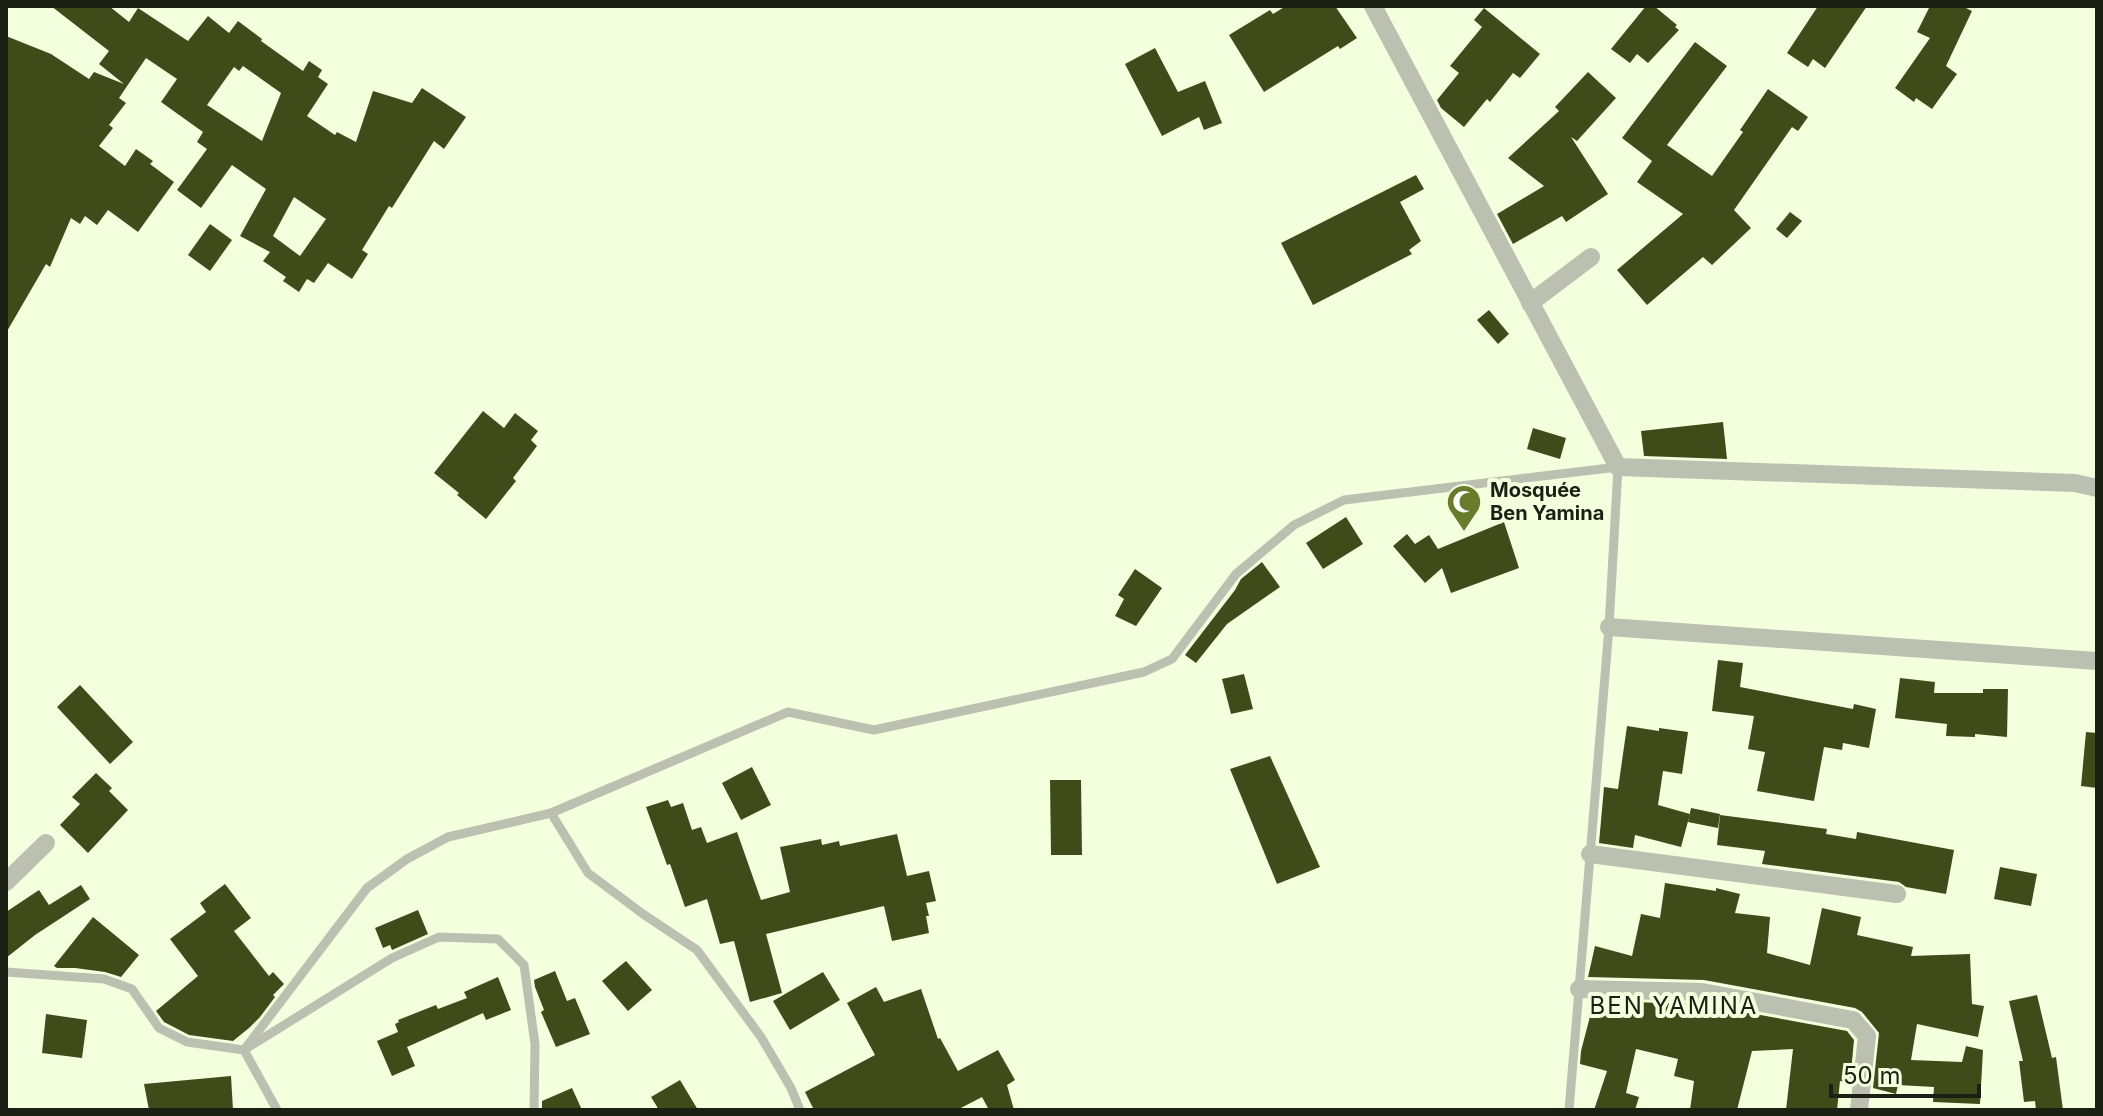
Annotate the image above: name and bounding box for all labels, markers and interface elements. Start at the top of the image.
place label: Mosquée Ben Yamina [1490,478,1604,525]
mosque icon: Mosquée Ben Yamina [1445,483,1483,533]
district label: BEN YAMINA [1590,991,1758,1020]
scale bar [1831,1048,1979,1098]
text: 50 m [1843,1061,1901,1090]

